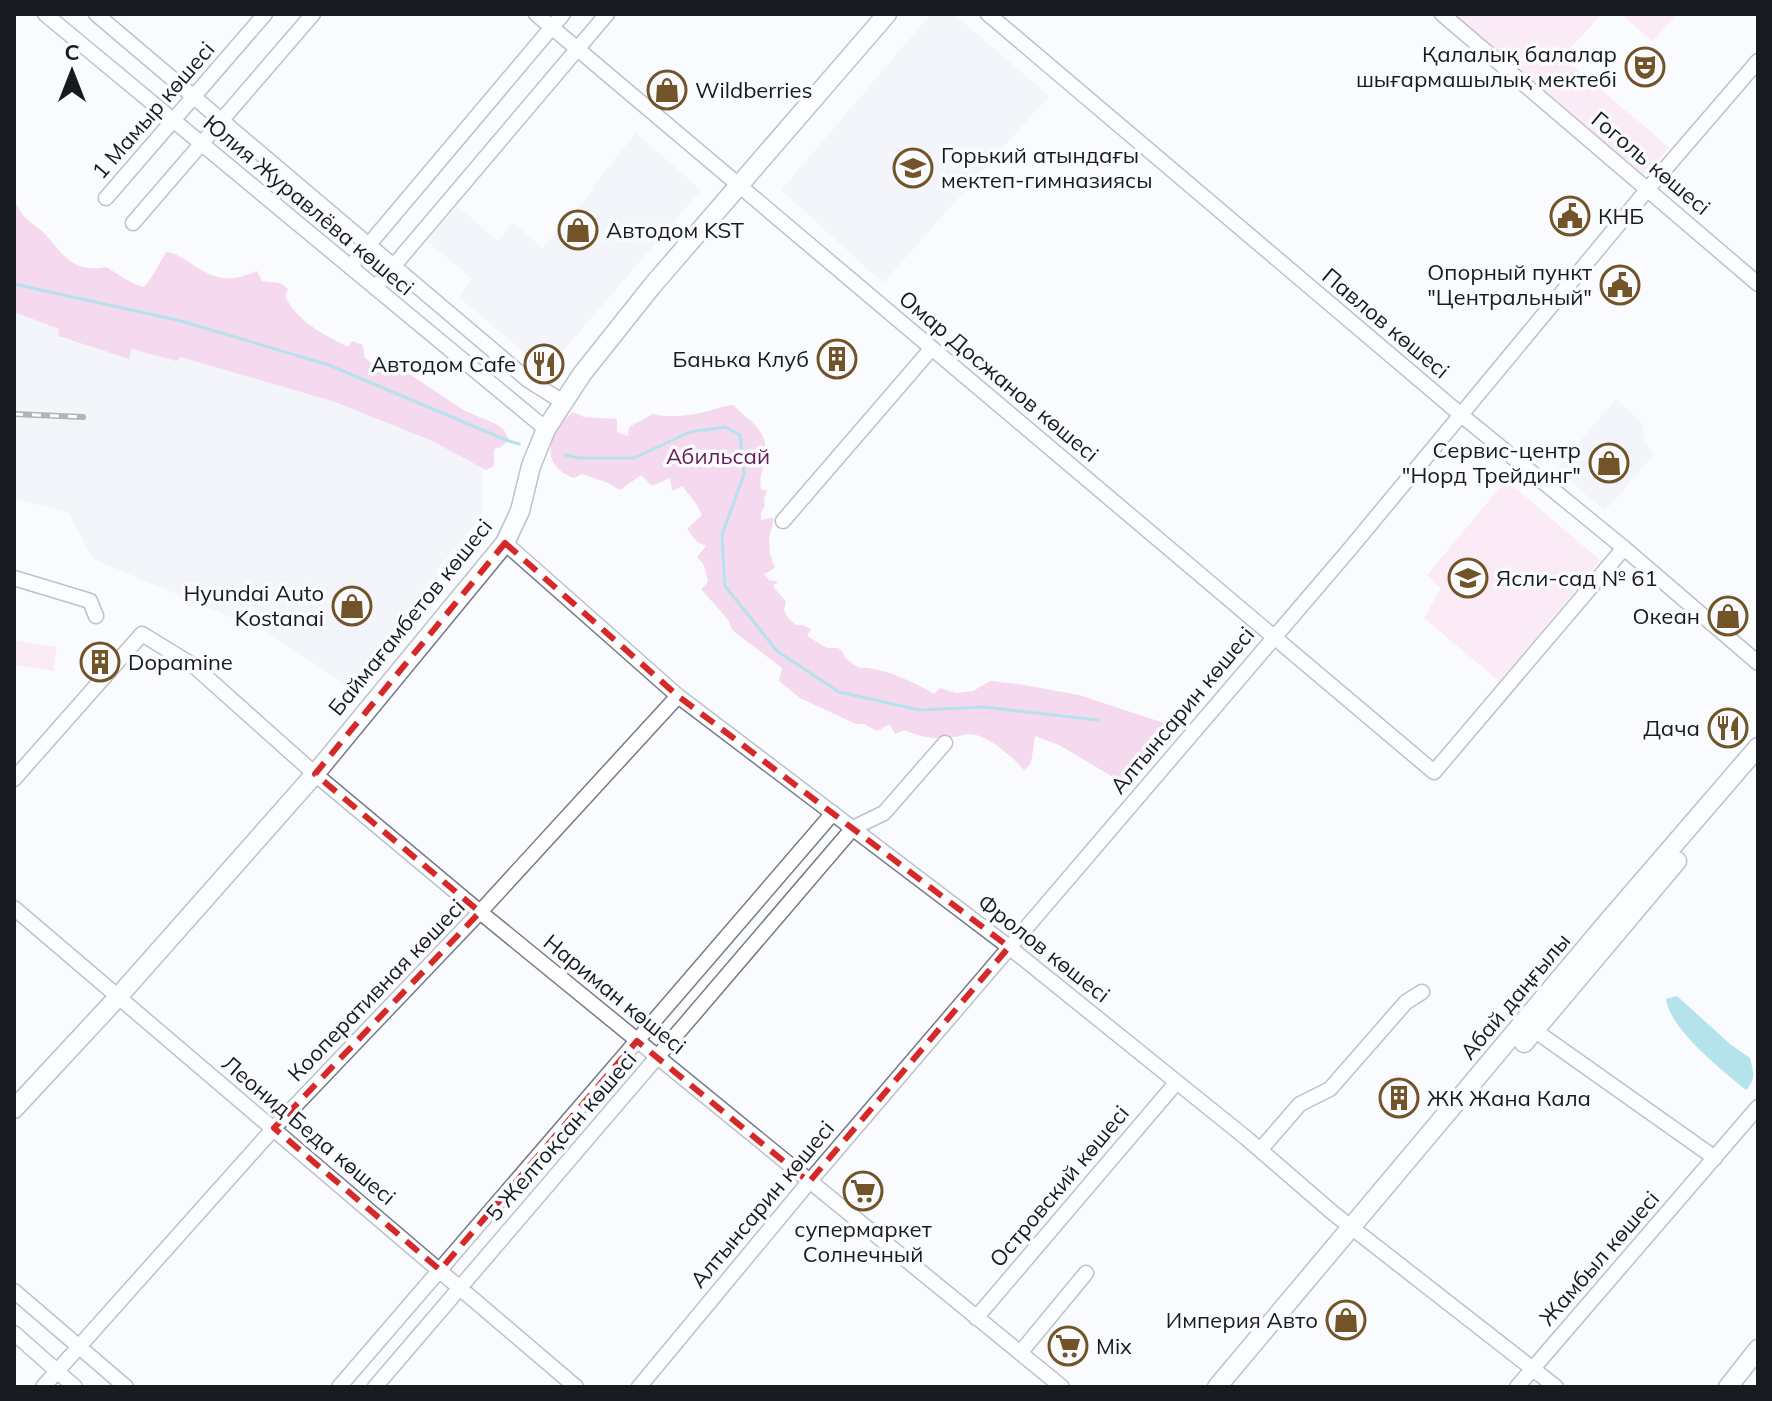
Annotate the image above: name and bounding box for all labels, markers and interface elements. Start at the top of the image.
north arrow [32,32,112,112]
street label: 1 Мамыр көшесі [86,36,220,184]
text: С [64,38,80,66]
place label: Қалалық балалар шығармашылық мектебі [1356,40,1617,93]
theatre icon: Қалалық балалар шығармашылық мектебі [1624,46,1666,88]
shop icon: Wildberries [646,69,688,111]
place label: Wildberries [695,76,812,104]
street label: Гоголь көшесі [1586,105,1716,221]
street label: Юлия Журавлёва көшесі [198,109,420,301]
place label: Горький атындағы мектеп-гимназиясы [941,141,1153,194]
school or university icon: Горький атындағы мектеп-гимназиясы [892,147,934,189]
public building icon: КНБ [1549,195,1591,237]
place label: КНБ [1598,202,1644,230]
shop icon: Автодом KST [557,209,599,251]
place label: Автодом KST [606,216,744,244]
place label: Опорный пункт "Центральный" [1427,258,1592,311]
street label: Павлов көшесі [1317,262,1455,384]
public building icon: Опорный пункт "Центральный" [1599,264,1641,306]
street label: Омар Досжанов көшесі [893,284,1105,468]
building icon: Банька Клуб [816,338,858,380]
restaurant icon: Автодом Cafe [523,343,565,385]
place label: Банька Клуб [672,345,809,373]
place label: Автодом Cafe [371,350,516,378]
place label: Сервис-центр "Норд Трейдинг" [1402,436,1581,489]
park label: Абильсай [666,442,770,470]
shop icon: Сервис-центр "Норд Трейдинг" [1588,442,1630,484]
street label: Баймағамбетов көшесі [322,513,498,721]
school or university icon: Ясли-сад № 61 [1447,557,1489,599]
place label: Ясли-сад № 61 [1496,564,1658,592]
place label: Hyundai Auto Kostanai [183,579,324,632]
shop icon: Hyundai Auto Kostanai [331,585,373,627]
shop icon: Океан [1707,595,1749,637]
place label: Океан [1632,602,1700,630]
street label: Алтынсарин көшесі [1104,621,1260,799]
building icon: Dopamine [79,641,121,683]
place label: Dopamine [128,648,233,676]
restaurant icon: Дача [1707,707,1749,749]
place label: Дача [1643,714,1700,742]
street label: Фролов көшесі [972,888,1116,1008]
street label: Кооперативная көшесі [281,893,471,1087]
street label: Абай даңғылы [1454,927,1576,1065]
street label: Нариман көшесі [538,928,692,1060]
street label: 5 Желтоқсан көшесі [480,1045,642,1227]
street label: Леонид Беда көшесі [216,1049,402,1211]
building icon: ЖК Жана Кала [1378,1077,1420,1119]
place label: ЖК Жана Кала [1427,1084,1591,1112]
street label: Островский көшесі [983,1099,1135,1273]
street label: Алтынсарин көшесі [684,1115,840,1293]
supermarket icon: супермаркет Солнечный [842,1170,884,1212]
street label: Жамбыл көшесі [1533,1185,1665,1331]
place label: супермаркет Солнечный [794,1215,932,1268]
shop icon: Империя Авто [1325,1299,1367,1341]
place label: Империя Авто [1166,1306,1318,1334]
supermarket icon: Mix [1047,1325,1089,1367]
place label: Mix [1096,1332,1132,1360]

